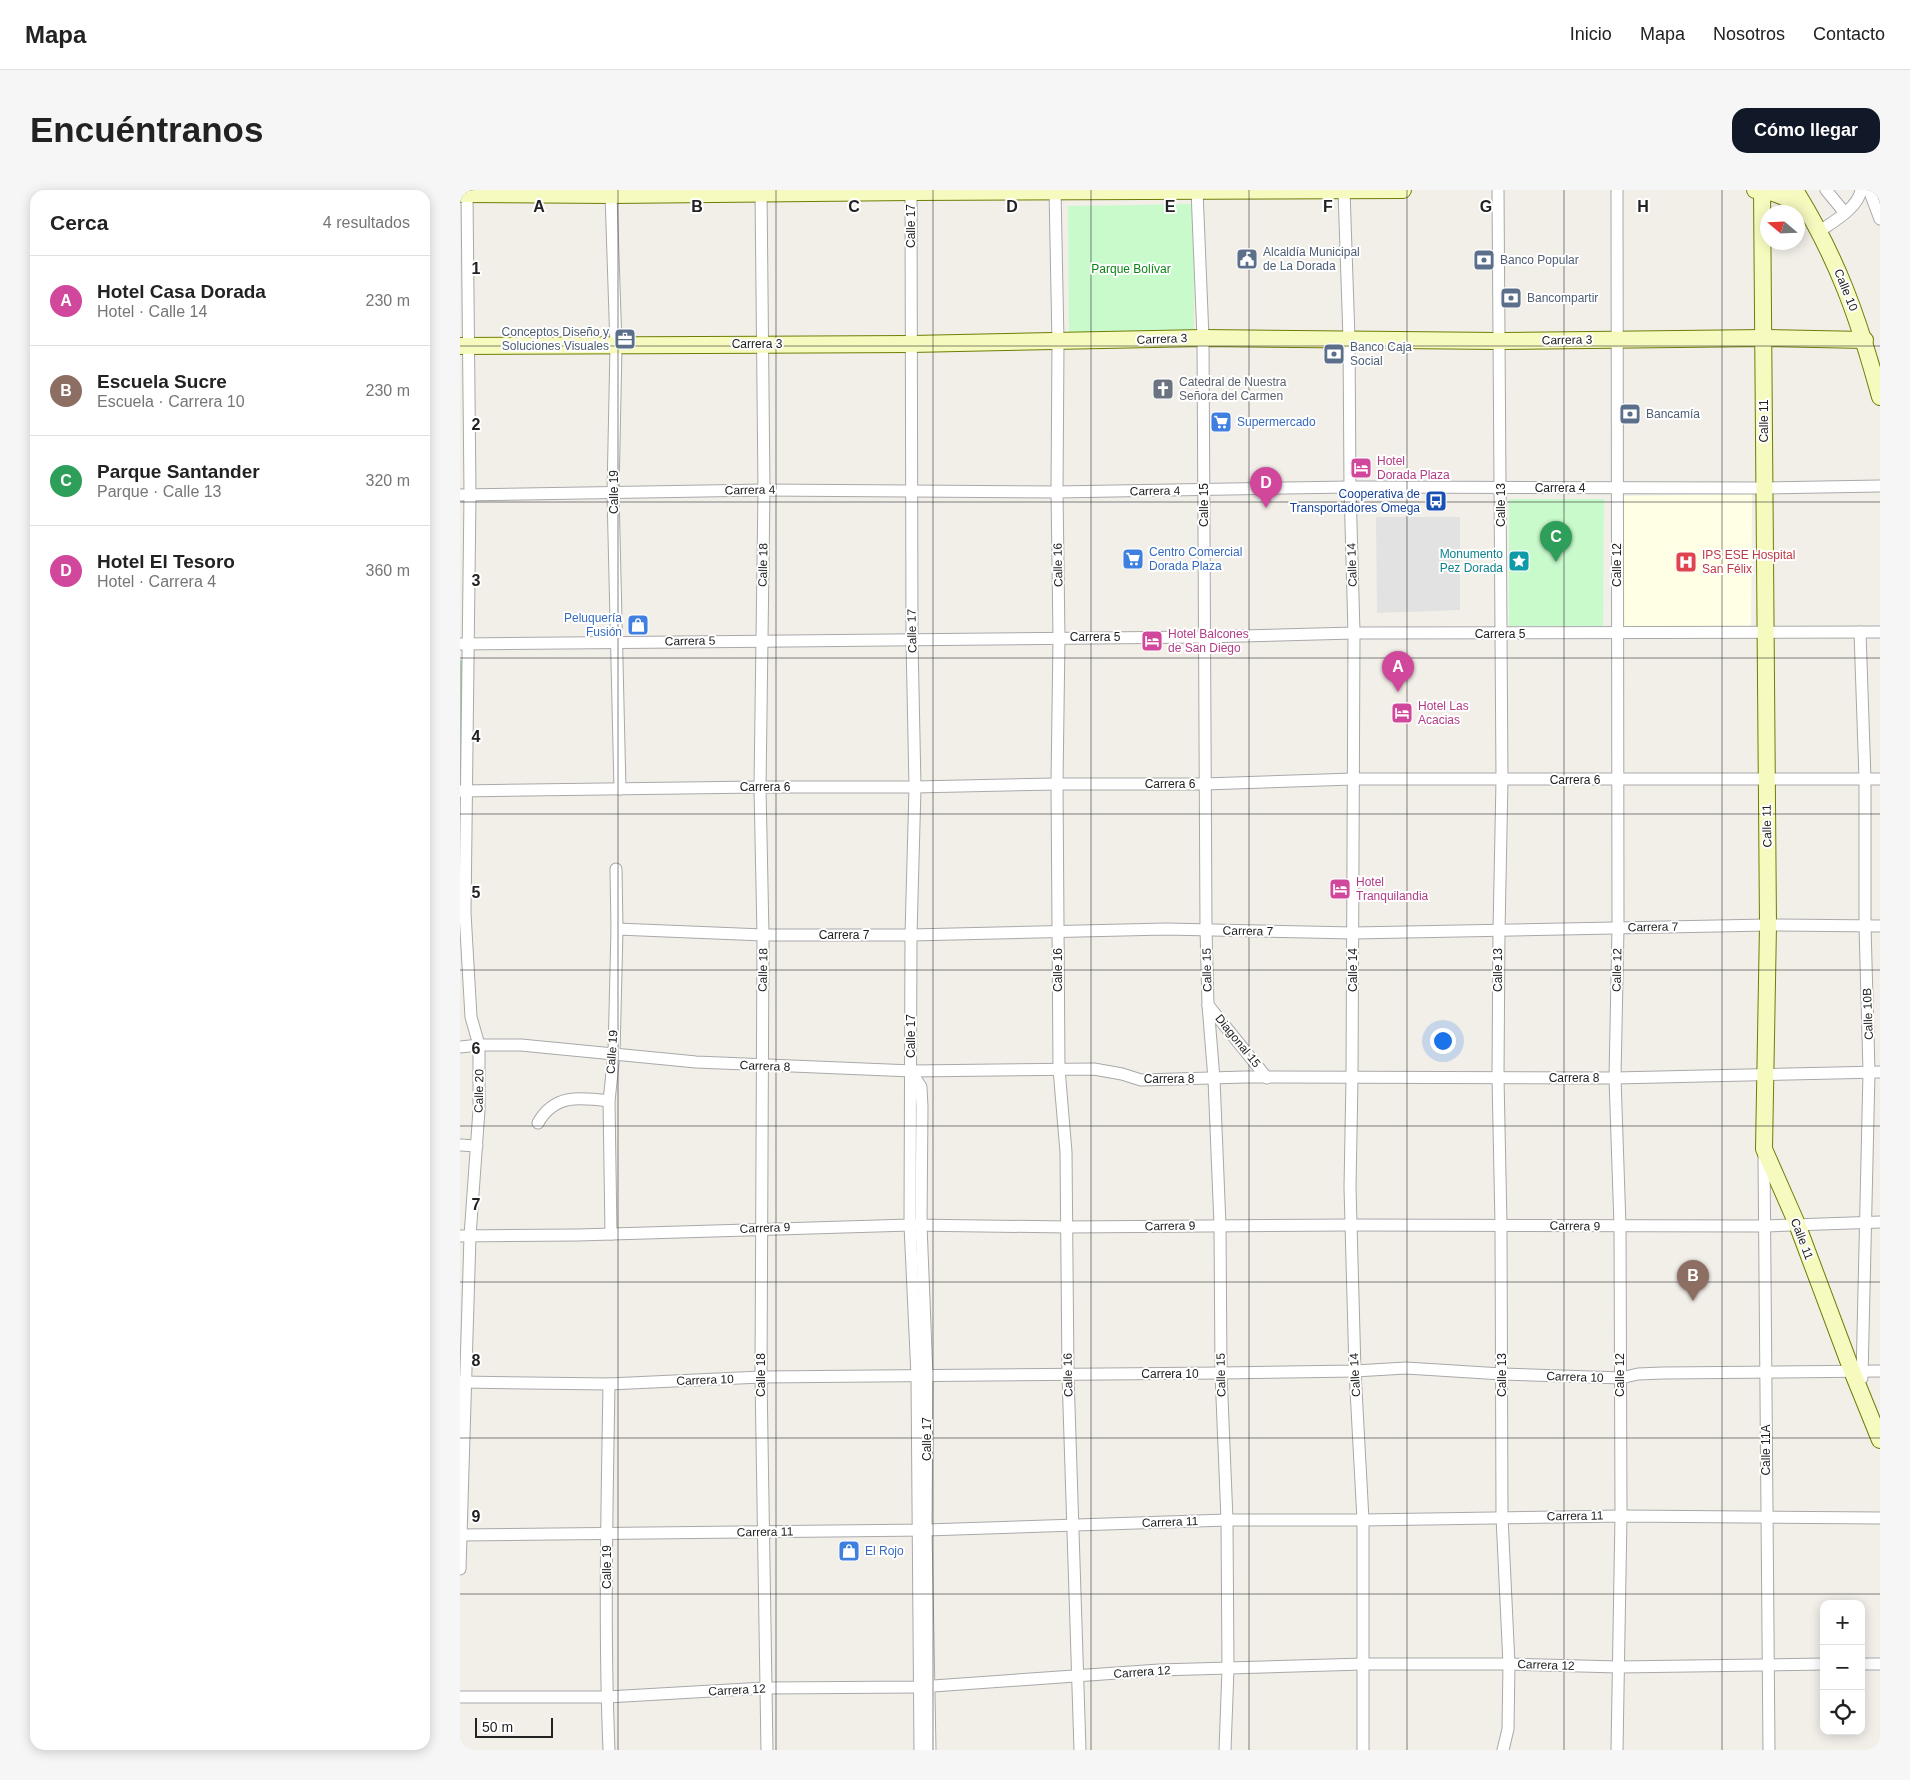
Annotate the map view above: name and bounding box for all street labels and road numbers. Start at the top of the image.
street label: Calle 17 [904,204,918,248]
street label: Calle 10 [1831,267,1861,313]
street label: Carrera 3 [1136,331,1188,347]
street label: Carrera 3 [1542,333,1593,347]
street label: Carrera 3 [732,337,783,351]
street label: Calle 11 [1757,399,1771,443]
street label: Calle 19 [607,470,621,514]
street label: Carrera 4 [1535,481,1586,495]
street label: Carrera 4 [725,483,776,497]
street label: Calle 15 [1197,483,1211,527]
street label: Calle 13 [1494,483,1508,527]
street label: Carrera 4 [1130,484,1181,498]
street label: Calle 14 [1344,542,1360,587]
street label: Calle 18 [756,543,770,587]
street label: Calle 16 [1051,543,1065,587]
street label: Calle 12 [1610,543,1624,587]
street label: Calle 17 [905,609,919,653]
street label: Carrera 5 [1475,627,1526,641]
street label: Carrera 5 [1070,630,1121,644]
street label: Carrera 5 [665,634,716,648]
street label: Carrera 6 [1550,773,1601,787]
street label: Carrera 6 [1145,777,1196,791]
street label: Carrera 6 [740,780,791,794]
street label: Calle 11 [1760,804,1774,848]
street label: Carrera 7 [1628,920,1679,934]
street label: Carrera 7 [1223,924,1274,938]
street label: Carrera 7 [819,928,870,942]
street label: Calle 18 [756,948,770,992]
street label: Calle 16 [1051,948,1065,992]
street label: Calle 15 [1200,948,1214,992]
street label: Calle 14 [1346,948,1360,992]
street label: Calle 13 [1491,948,1505,992]
street label: Calle 12 [1610,948,1624,992]
street label: Calle 10B [1860,988,1876,1040]
street label: Diagonal 15 [1212,1012,1264,1071]
street label: Calle 17 [904,1014,918,1058]
street label: Calle 19 [603,1029,621,1074]
street label: Carrera 8 [739,1058,791,1074]
street label: Calle 20 [472,1069,486,1113]
street label: Carrera 8 [1549,1071,1600,1085]
street label: Carrera 8 [1144,1072,1195,1086]
street label: Calle 11 [1788,1216,1816,1262]
street label: Carrera 9 [1145,1219,1196,1233]
street label: Carrera 9 [1550,1219,1601,1233]
street label: Carrera 9 [739,1220,791,1236]
street label: Calle 14 [1347,1352,1363,1397]
street label: Calle 18 [754,1353,768,1397]
street label: Calle 16 [1061,1353,1075,1397]
street label: Calle 15 [1214,1353,1228,1397]
street label: Calle 13 [1495,1353,1509,1397]
street label: Calle 12 [1613,1353,1627,1397]
street label: Carrera 10 [1141,1367,1199,1381]
street label: Carrera 10 [1546,1369,1604,1385]
street label: Carrera 10 [676,1372,734,1388]
street label: Calle 17 [920,1417,934,1461]
street label: Calle 11A [1759,1424,1773,1476]
street label: Carrera 11 [1547,1509,1604,1523]
street label: Carrera 11 [1142,1514,1199,1530]
street label: Carrera 11 [737,1525,794,1539]
street label: Calle 19 [600,1545,614,1589]
street label: Carrera 12 [1517,1657,1575,1673]
street label: Carrera 12 [1113,1663,1171,1681]
street label: Carrera 12 [708,1681,766,1698]

